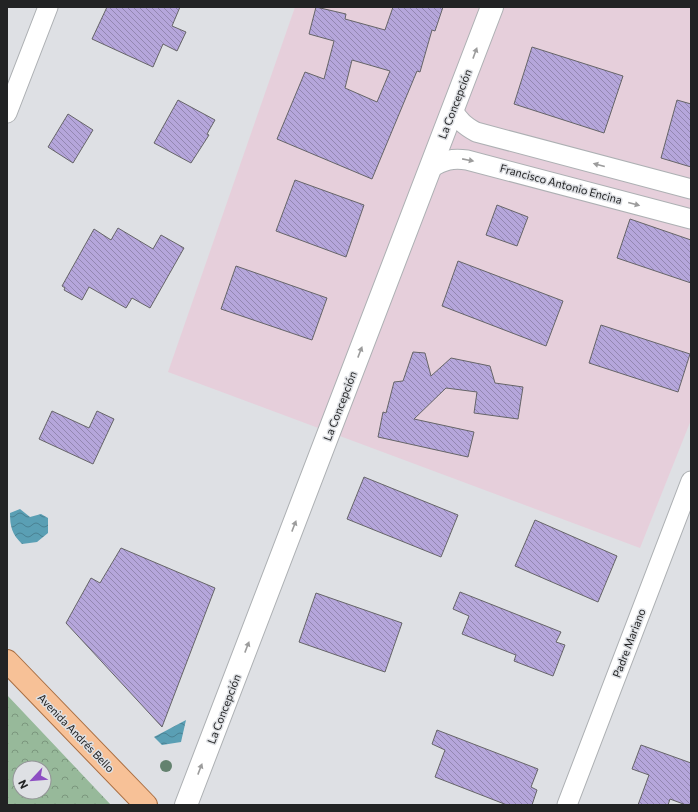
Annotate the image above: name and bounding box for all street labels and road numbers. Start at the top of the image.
street label: La Concepción [435,67,474,140]
street label: Francisco Antonio Encina [499,161,624,206]
street label: La Concepción [320,369,359,442]
street label: Padre Mariano [609,606,648,679]
street label: La Concepción [204,672,243,745]
street label: Avenida Andrés Bello [35,691,118,775]

